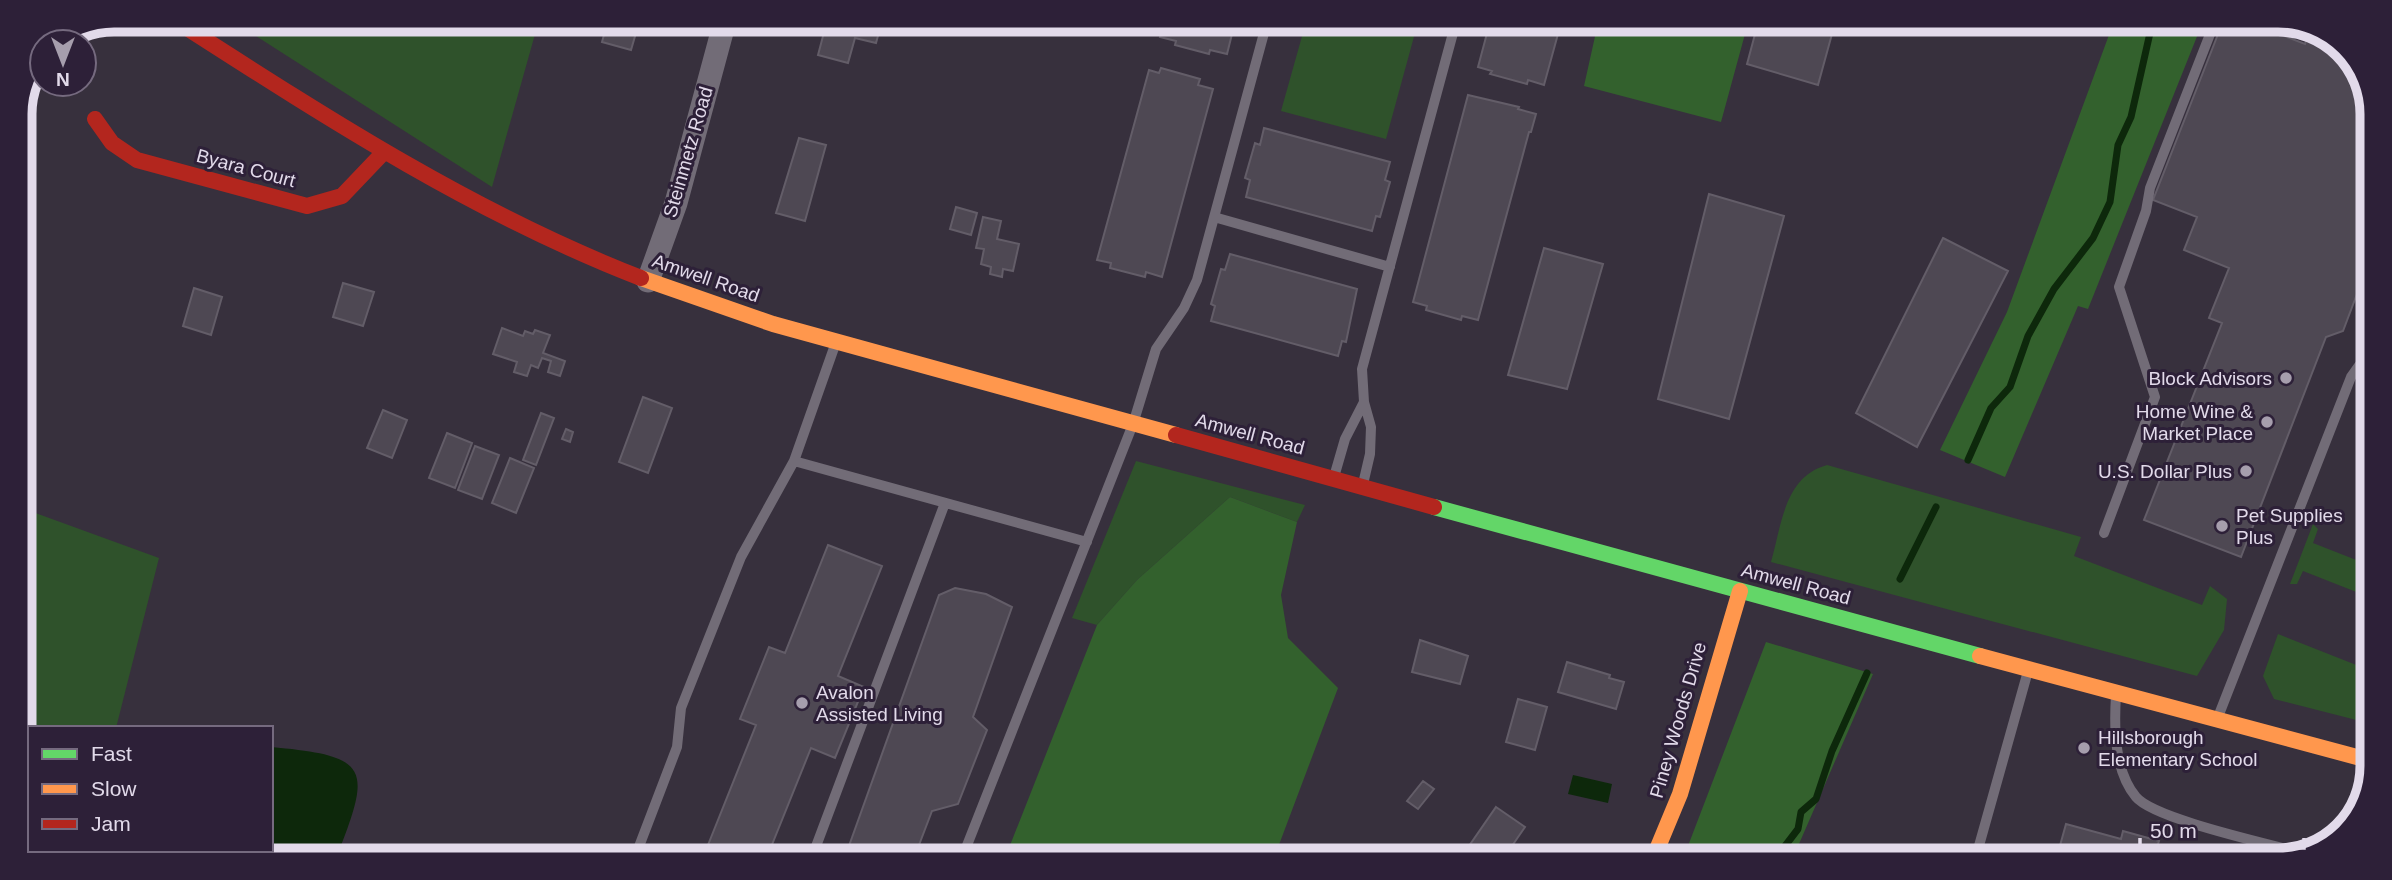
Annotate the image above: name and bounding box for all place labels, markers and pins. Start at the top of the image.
place label: Block Advisors [2148,368,2272,389]
marker: Block Advisors [2278,370,2294,386]
place label: Home Wine & Market Place [2136,401,2253,444]
marker: Home Wine & Market Place [2259,414,2275,430]
place label: U.S. Dollar Plus [2098,461,2232,482]
marker: U.S. Dollar Plus [2238,463,2254,479]
place label: Pet Supplies Plus [2236,505,2343,548]
marker: Pet Supplies Plus [2214,518,2230,534]
place label: Avalon Assisted Living [816,682,943,725]
marker: Avalon Assisted Living [794,695,810,711]
place label: Hillsborough Elementary School [2098,727,2257,770]
marker: Hillsborough Elementary School [2076,740,2092,756]

